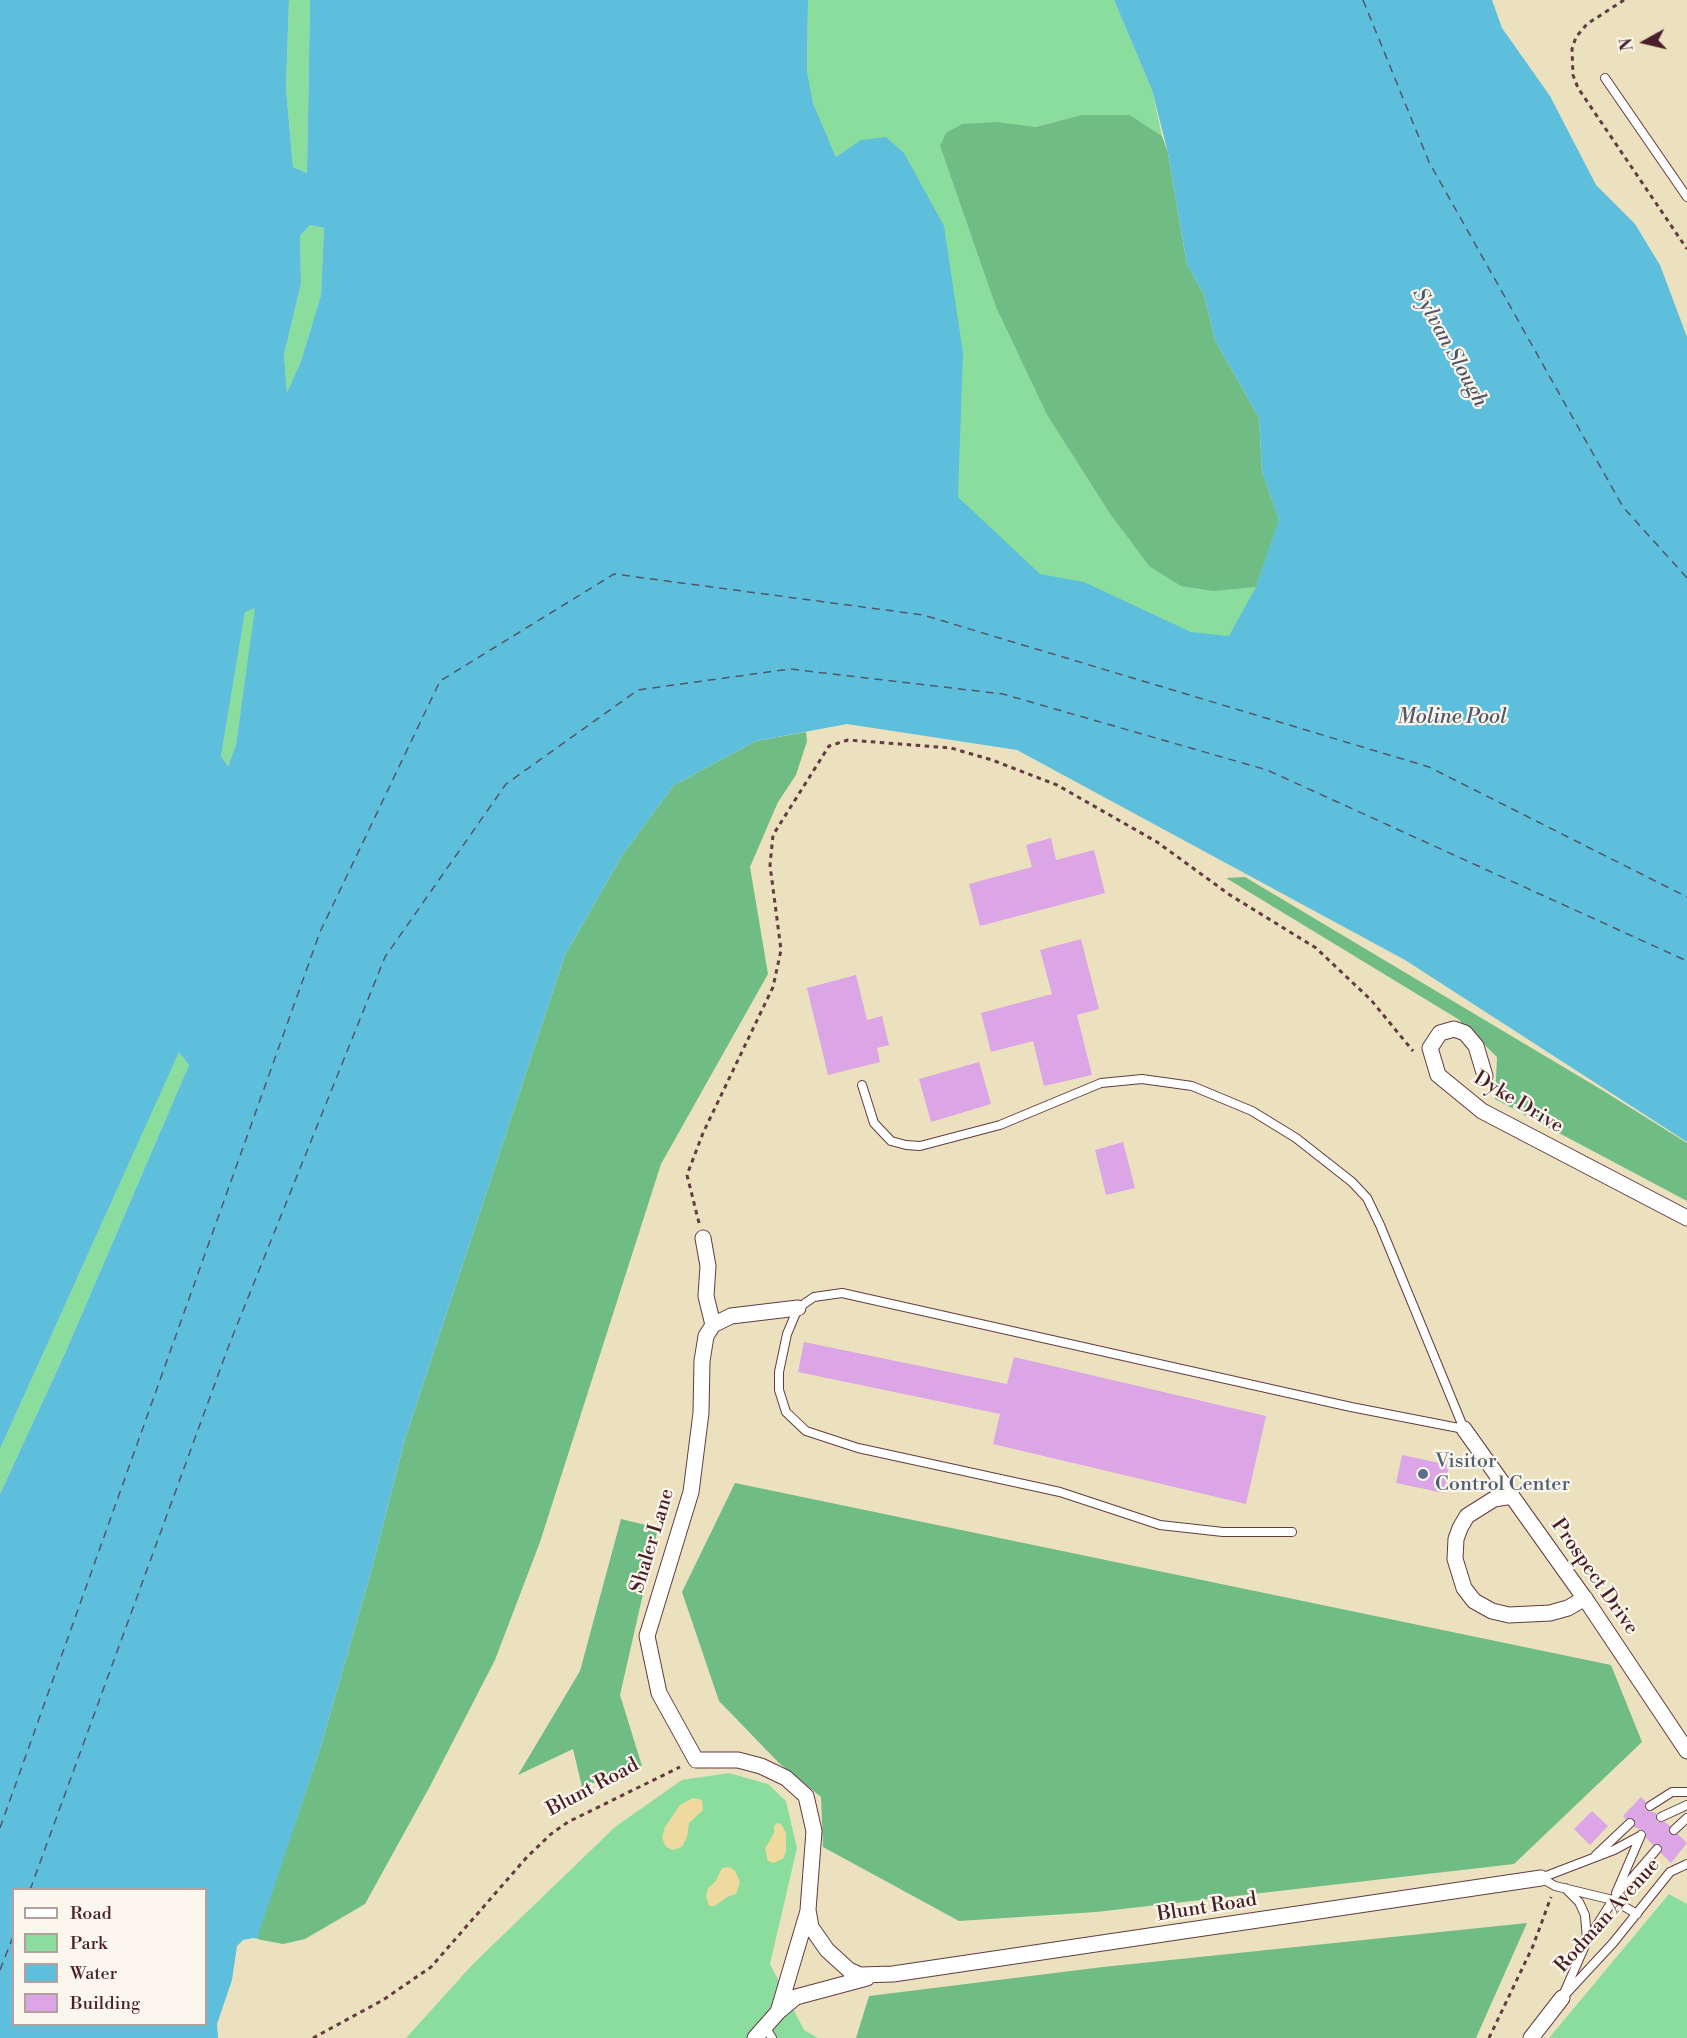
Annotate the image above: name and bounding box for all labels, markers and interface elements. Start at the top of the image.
north arrow [1615,12,1675,72]
text: N [1616,37,1638,52]
water label: Sylvan Slough [1406,284,1492,412]
water label: Moline Pool [1397,705,1507,731]
street label: Dyke Drive [1469,1067,1567,1139]
place label: Visitor Control Center [1435,1450,1570,1497]
marker: Visitor Control Center [1416,1467,1430,1481]
street label: Shaler Lane [626,1486,680,1596]
street label: Prospect Drive [1545,1514,1643,1640]
street label: Blunt Road [543,1754,643,1822]
street label: Rodman Avenue [1550,1854,1666,1978]
legend [12,1888,207,2026]
street label: Blunt Road [1155,1888,1259,1928]
text: Road [70,1902,112,1925]
text: Park [70,1932,107,1955]
text: Water [70,1962,117,1985]
text: Building [70,1992,140,2015]

